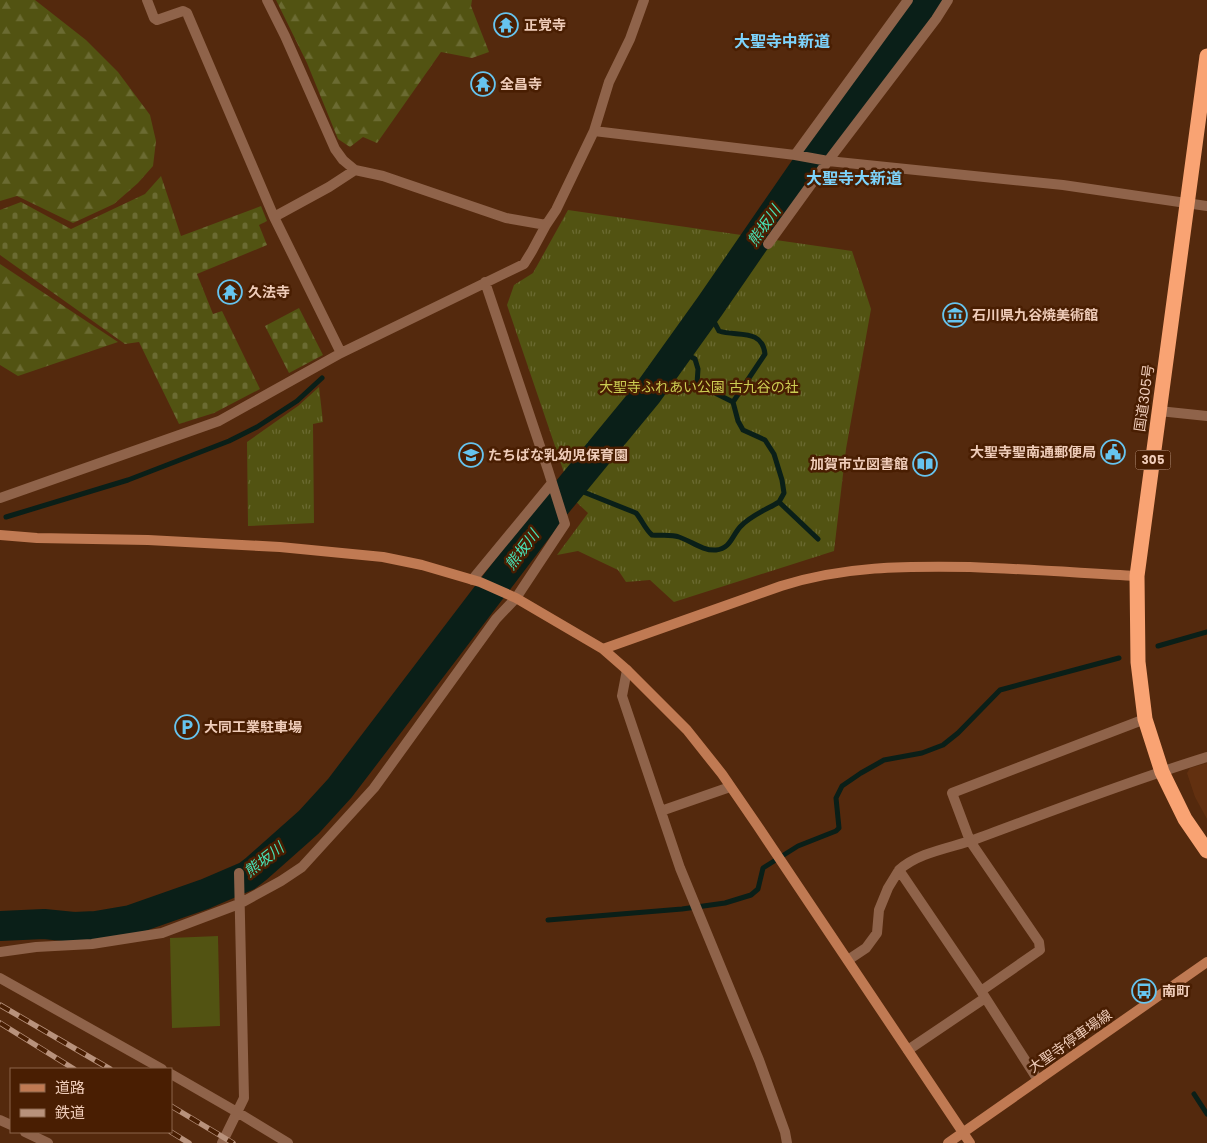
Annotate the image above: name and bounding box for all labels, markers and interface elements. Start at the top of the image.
temple icon: 正覚寺 [493,12,519,38]
place label: 正覚寺 [524,15,566,35]
district label: 大聖寺中新道 [734,30,830,53]
temple icon: 全昌寺 [470,71,496,97]
place label: 全昌寺 [500,74,542,94]
district label: 大聖寺大新道 [806,167,902,190]
water label: 熊坂川 [742,200,786,250]
temple icon: 久法寺 [217,279,243,305]
place label: 久法寺 [248,282,290,302]
museum icon: 石川県九谷焼美術館 [942,302,968,328]
place label: 石川県九谷焼美術館 [972,305,1098,325]
street label: 国道305号 [1129,363,1159,433]
park label: 大聖寺ふれあい公園 古九谷の社 [599,377,799,397]
public building icon: 大聖寺聖南通郵便局 [1100,439,1126,465]
school or university icon: たちばな乳幼児保育園 [458,442,484,468]
place label: 大聖寺聖南通郵便局 [970,442,1096,462]
place label: たちばな乳幼児保育園 [488,445,628,465]
road number: 305 [1136,450,1170,470]
library icon: 加賀市立図書館 [912,451,938,477]
place label: 加賀市立図書館 [810,454,908,474]
water label: 熊坂川 [500,524,545,574]
parking icon: 大同工業駐車場 [174,714,200,740]
place label: 大同工業駐車場 [204,717,302,737]
water label: 熊坂川 [239,836,289,882]
bus stop icon: 南町 [1131,978,1157,1004]
place label: 南町 [1162,981,1190,1001]
street label: 大聖寺停車場線 [1024,1005,1116,1077]
legend [10,1068,172,1133]
text: 道路 [55,1077,85,1098]
text: 鉄道 [55,1102,85,1123]

